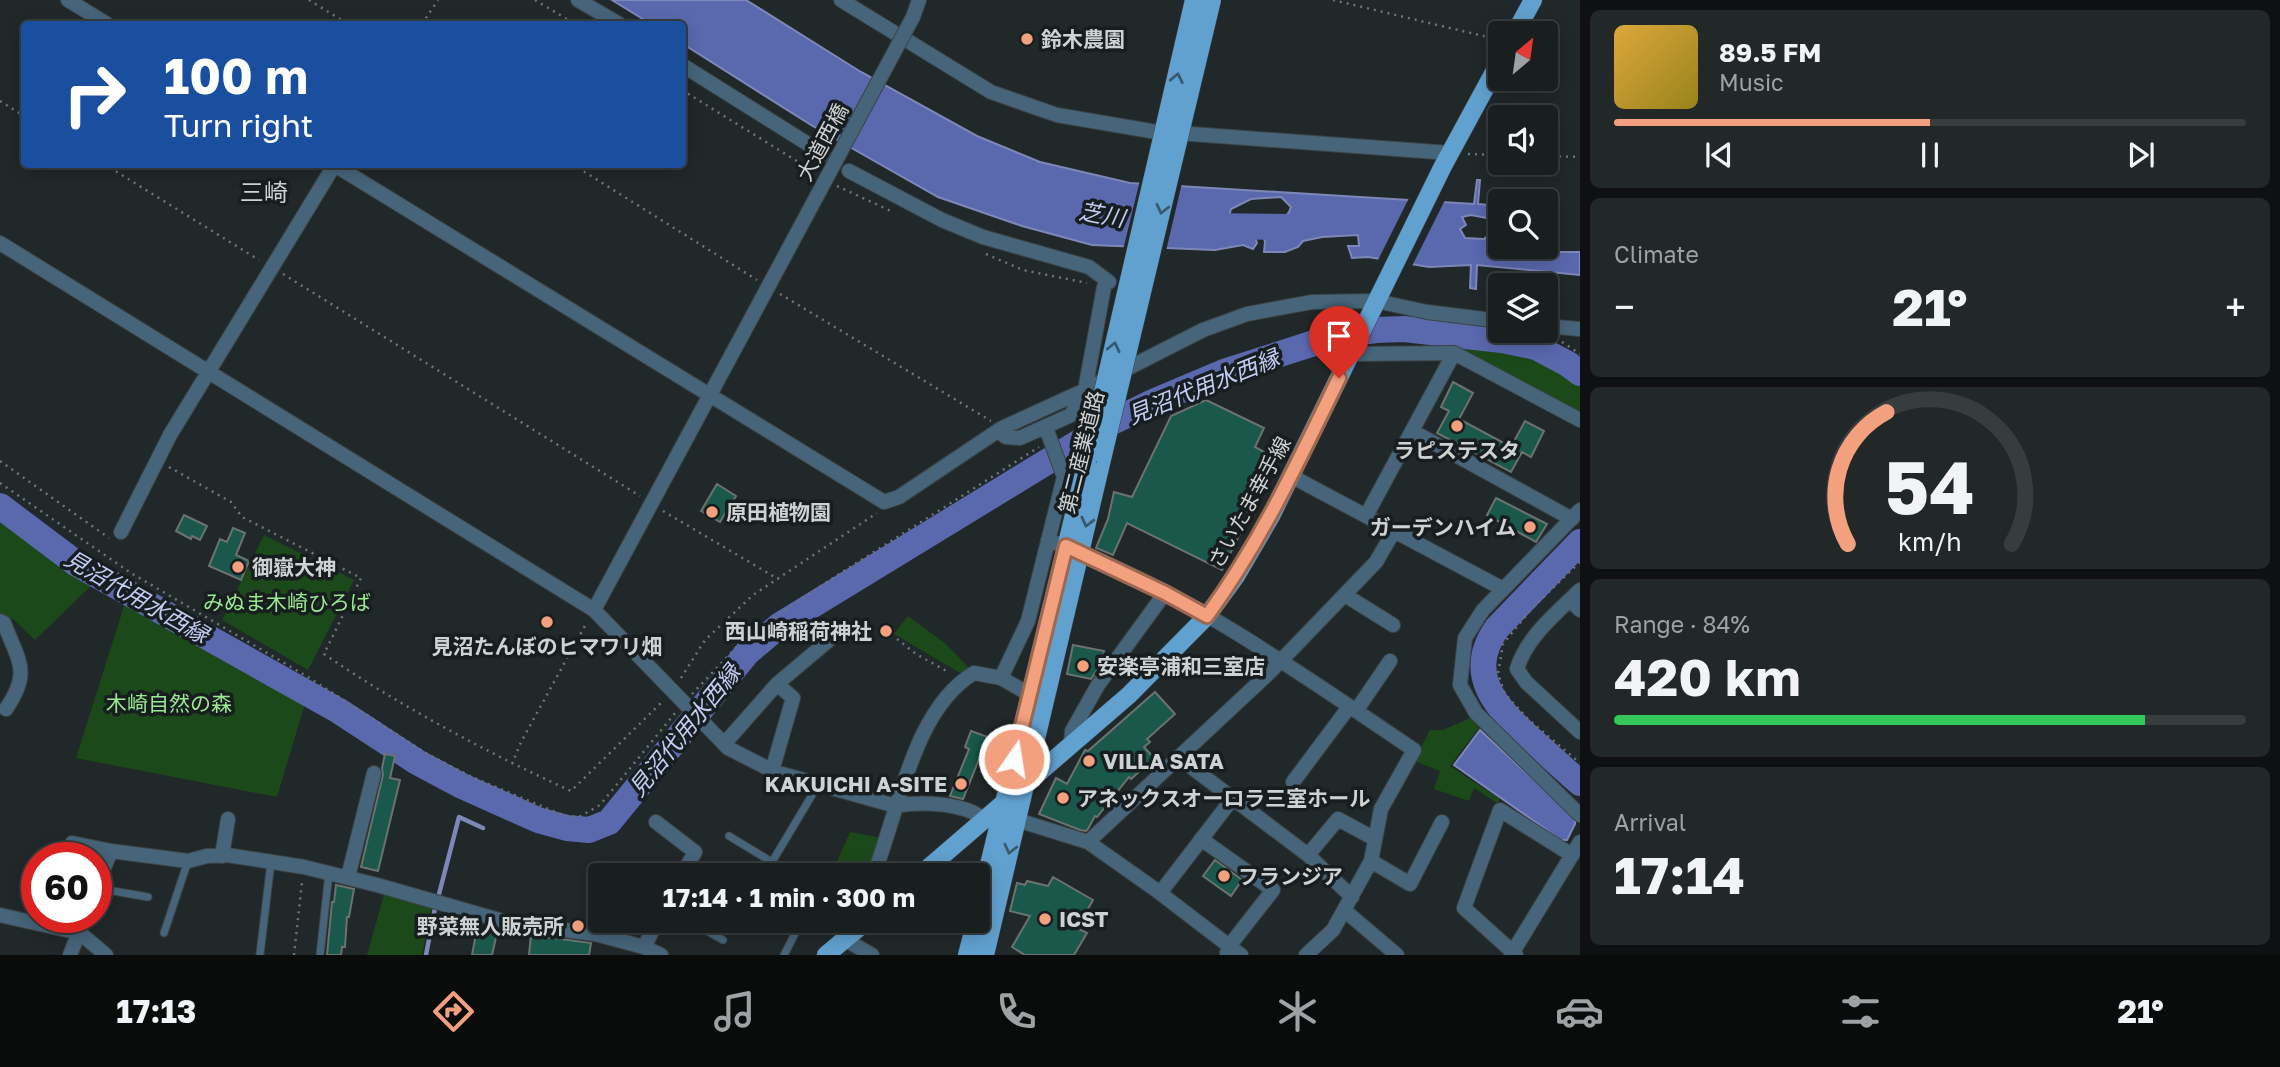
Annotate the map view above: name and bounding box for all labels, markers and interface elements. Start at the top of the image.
north arrow [1488,21,1558,91]
map controls [1488,21,1558,343]
place label: 鈴木農園 [1041,26,1125,52]
marker: 鈴木農園 [1019,31,1035,47]
text: 89.5 FM [1719,37,1821,68]
text: 100 m [164,46,308,105]
icon: right [49,49,140,140]
text: Music [1719,68,1784,96]
one-way arrow [1168,72,1183,84]
street label: 大道西橋 [791,99,853,185]
button: sound [1488,105,1558,175]
text: Turn right [164,106,313,144]
icon: previous [1700,136,1738,174]
icon: pause [1911,136,1949,174]
icon: next [2122,136,2160,174]
district label: 三崎 [240,177,288,206]
button: search [1488,189,1558,259]
water label: 芝川 [1077,196,1130,232]
one-way arrow [1156,203,1170,215]
text: Climate [1614,240,1699,268]
button: layers [1488,273,1558,343]
text: 21° [1892,275,1968,337]
text: − [1614,284,1635,329]
text: + [2225,284,2246,329]
pin [1309,306,1369,378]
icon: arrive [1320,317,1358,355]
one-way arrow [1106,341,1120,353]
water label: 見沼代用水西縁 [1123,342,1286,429]
street label: 第二産業道路 [1053,388,1109,516]
marker: ラピステスタ [1449,418,1465,434]
street label: さいたま幸手線 [1202,432,1296,572]
place label: ラピステスタ [1394,437,1520,463]
text: 54 [1885,443,1975,530]
place label: 原田植物園 [726,499,831,525]
marker: 原田植物園 [704,504,720,520]
place label: ガーデンハイム [1370,514,1516,540]
one-way arrow [1081,516,1095,528]
marker: ガーデンハイム [1522,519,1538,535]
text: km/h [1898,525,1962,556]
water label: 見沼代用水西縁 [60,544,216,650]
place label: 御嶽大神 [252,554,336,580]
marker: 御嶽大神 [230,559,246,575]
park label: みぬま木崎ひろば [203,589,371,615]
text: Range · 84% [1614,610,1750,638]
marker: 見沼たんぼのヒマワリ畑 [539,614,555,630]
place label: 西山崎稲荷神社 [725,618,872,644]
marker: 西山崎稲荷神社 [878,623,894,639]
place label: 見沼たんぼのヒマワリ畑 [432,633,663,659]
text: 420 km [1614,645,1801,707]
place label: 安楽亭浦和三室店 [1097,653,1265,679]
water label: 見沼代用水西縁 [622,656,747,801]
marker: 安楽亭浦和三室店 [1075,658,1091,674]
park label: 木崎自然の森 [106,690,232,716]
position arrow [977,722,1051,796]
place label: VILLA SATA [1103,748,1224,774]
marker: VILLA SATA [1081,753,1097,769]
place label: KAKUICHI A-SITE [765,771,947,797]
marker: KAKUICHI A-SITE [953,776,969,792]
place label: アネックスオーロラ三室ホール [1077,785,1370,811]
marker: アネックスオーロラ三室ホール [1055,790,1071,806]
text: Arrival [1614,808,1686,836]
speed limit sign: 60 [21,842,112,933]
one-way arrow [1004,843,1018,855]
text: 17:14 [1614,843,1745,905]
place label: フランジア [1238,863,1343,889]
marker: フランジア [1216,868,1232,884]
text: 17:14 · 1 min · 300 m [663,882,915,913]
place label: ICST [1059,906,1109,932]
marker: ICST [1037,911,1053,927]
place label: 野菜無人販売所 [417,913,564,939]
marker: 野菜無人販売所 [570,918,586,934]
icon: directions [429,987,478,1036]
icon: music [710,987,759,1036]
icon: phone [992,987,1041,1036]
icon: climate [1273,987,1322,1036]
icon: car [1555,987,1604,1036]
icon: filters [1836,987,1885,1036]
text: 17:13 [116,992,196,1030]
text: 21° [2117,992,2164,1030]

